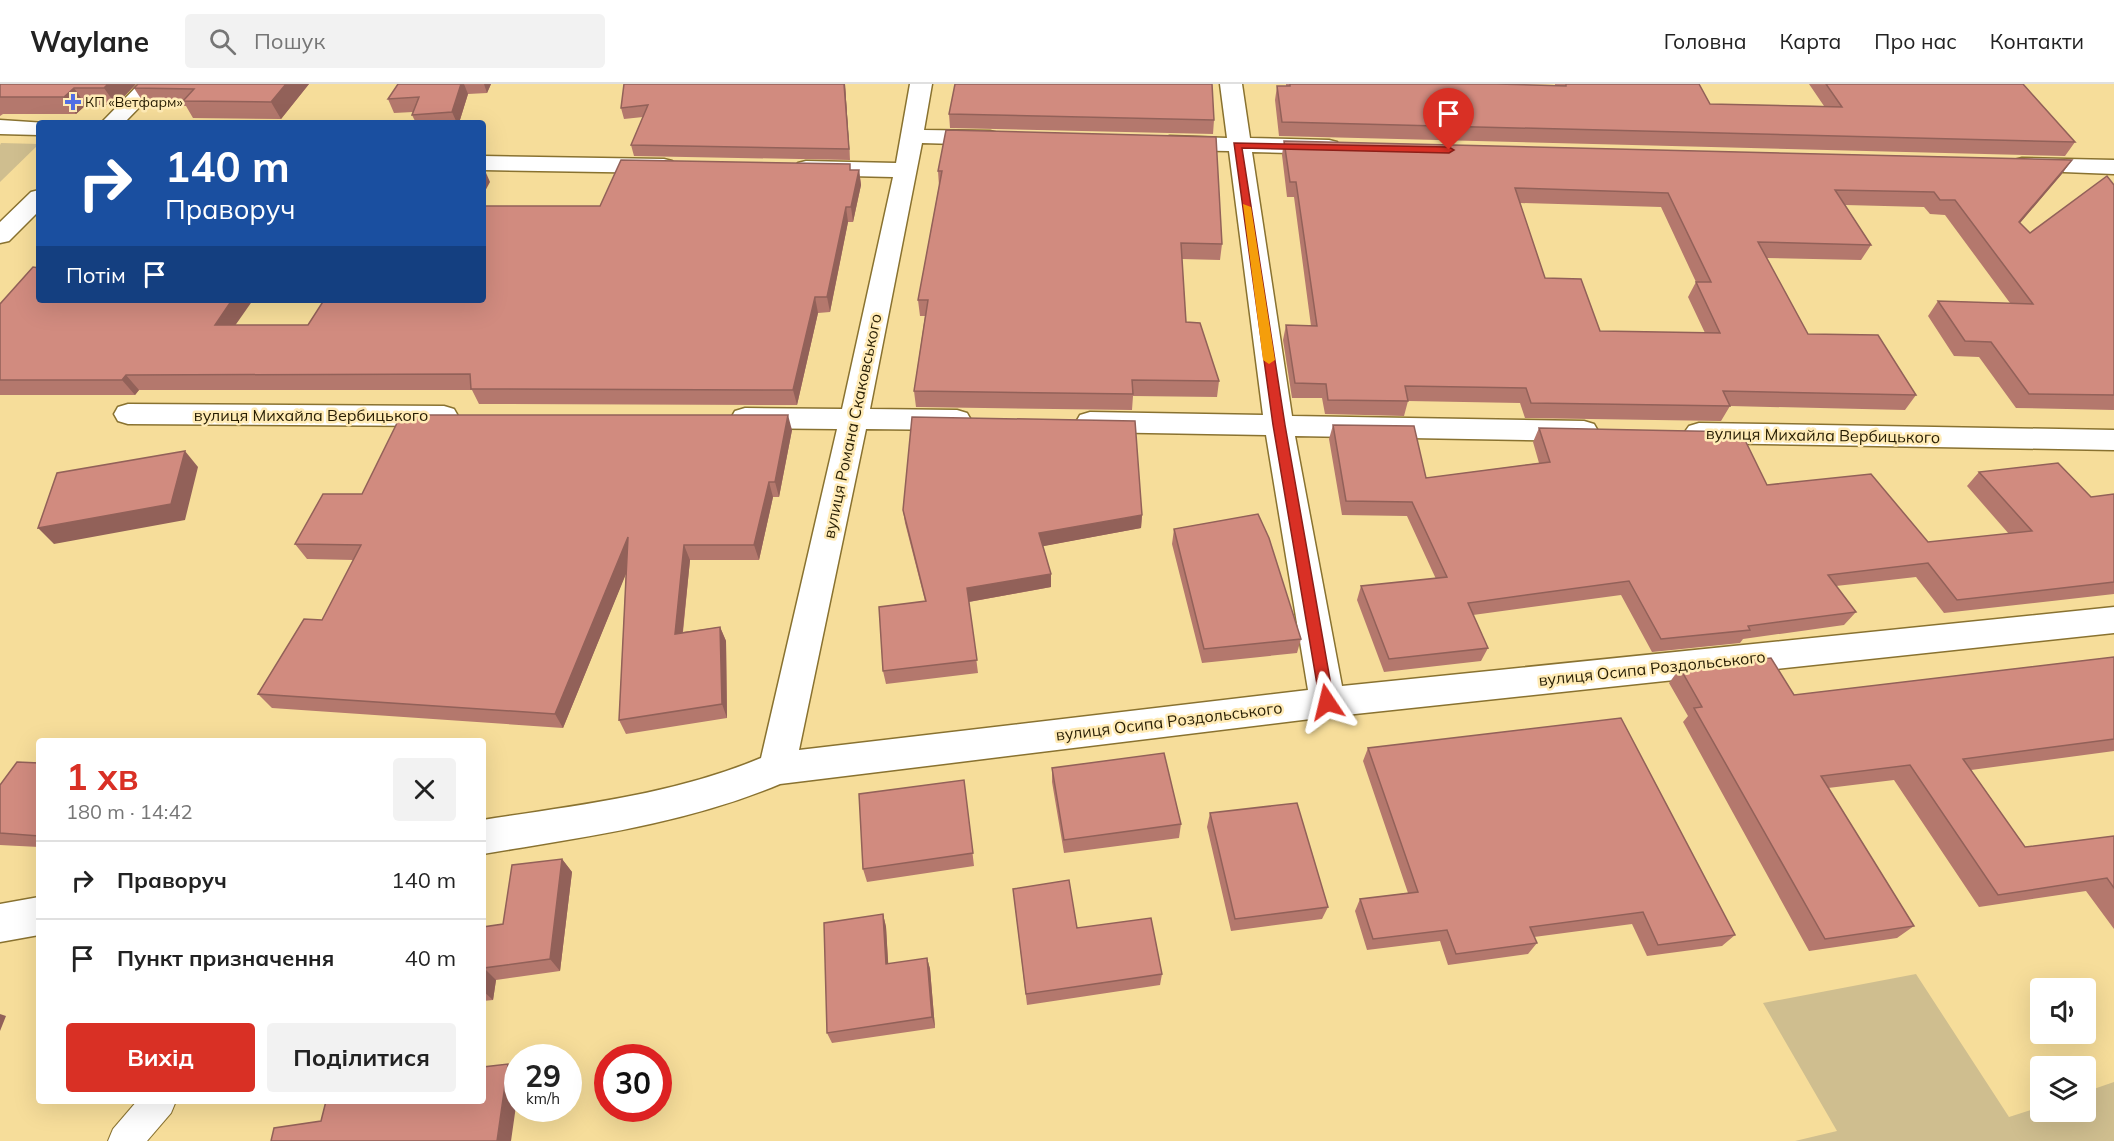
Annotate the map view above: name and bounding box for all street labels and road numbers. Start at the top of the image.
street label: вулиця Романа Скаковського [818,312,886,540]
street label: вулиця Михайла Вербицького [194,405,428,425]
street label: вулиця Михайла Вербицького [1706,423,1940,447]
street label: вулиця Осипа Роздольського [1538,646,1766,690]
street label: вулиця Осипа Роздольського [1055,697,1283,745]

